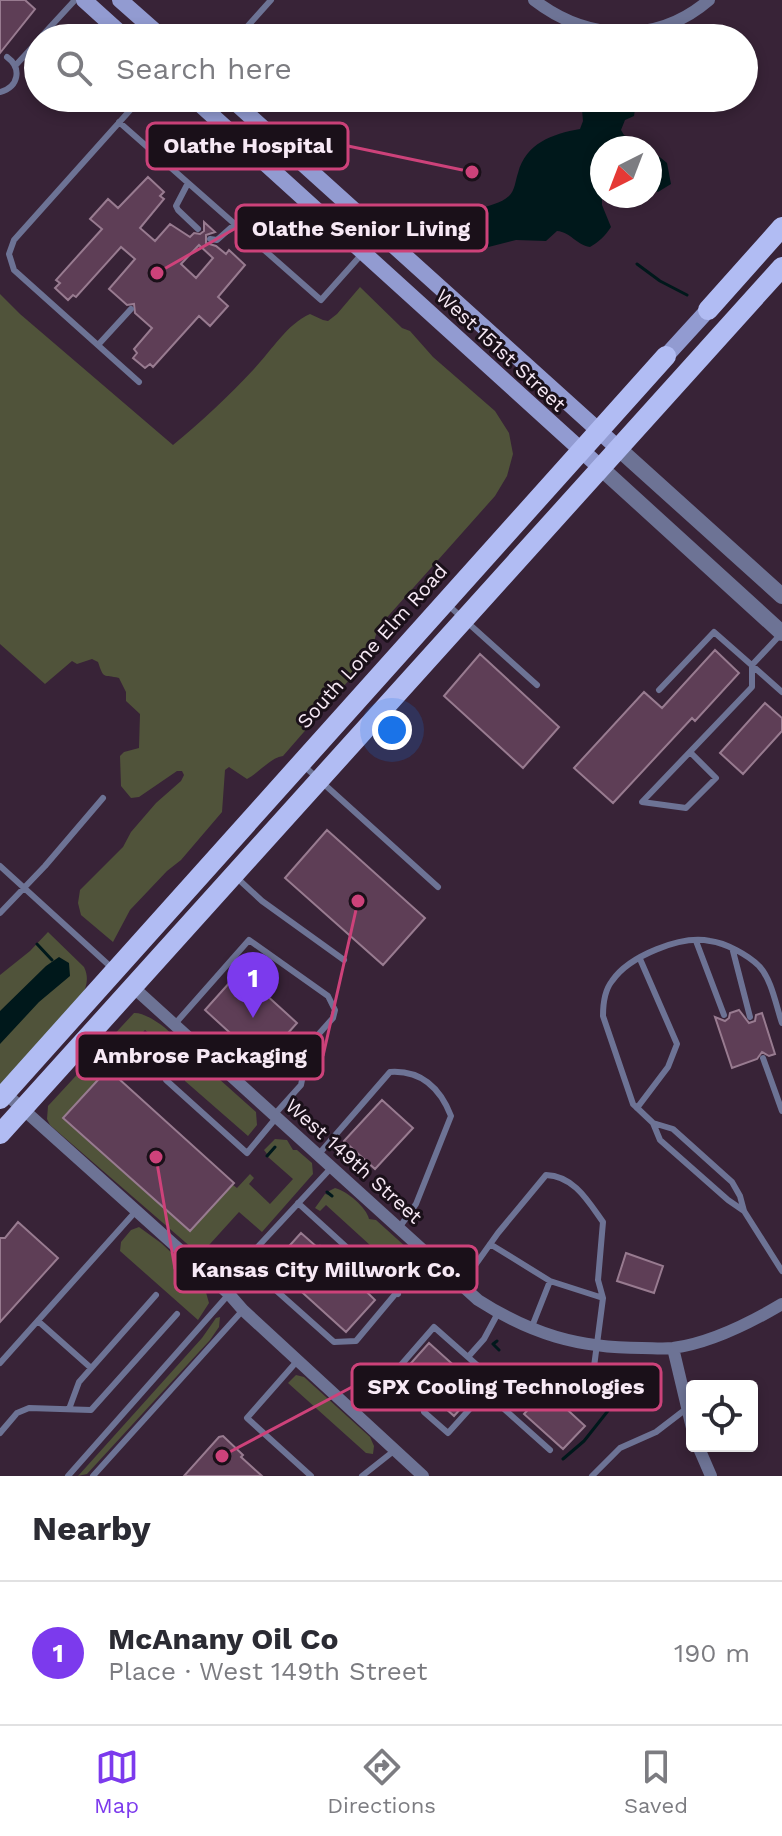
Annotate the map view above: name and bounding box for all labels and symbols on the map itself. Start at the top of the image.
callout: Olathe Hospital [147,123,348,169]
text: Olathe Hospital [163,133,334,158]
north arrow [590,136,662,208]
callout: Olathe Senior Living [236,205,487,251]
text: Olathe Senior Living [252,216,471,241]
street label: West 151st Street [431,284,571,417]
street label: South Lone Elm Road [292,559,452,733]
your location [372,710,412,750]
pin: 1 [227,952,279,1018]
callout: Ambrose Packaging [77,1033,323,1079]
text: Ambrose Packaging [93,1043,307,1068]
street label: West 149th Street [281,1093,428,1229]
callout: Kansas City Millwork Co. [175,1246,477,1292]
text: Kansas City Millwork Co. [191,1257,461,1282]
callout: SPX Cooling Technologies [352,1364,661,1410]
text: SPX Cooling Technologies [368,1374,645,1399]

